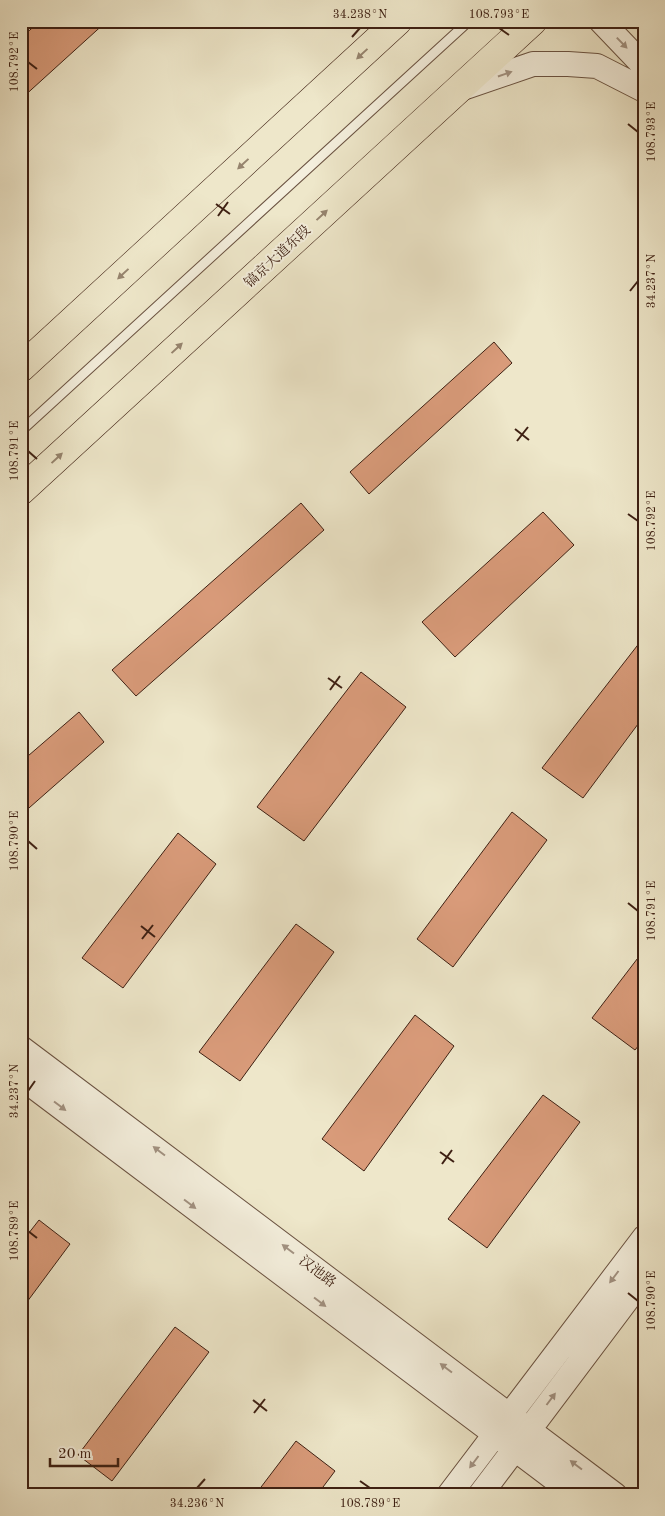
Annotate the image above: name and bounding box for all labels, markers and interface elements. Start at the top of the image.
text: 34.238°N [333,9,387,21]
text: 108.793°E [469,9,529,21]
text: 108.792°E [9,32,21,92]
one-way arrow [616,37,628,49]
one-way arrow [357,48,369,60]
one-way arrow [498,70,513,78]
text: 108.793°E [646,102,658,162]
one-way arrow [237,158,249,170]
one-way arrow [316,209,328,221]
street label: 镐京大道东段 [242,222,313,290]
text: 34.237°N [646,254,658,308]
one-way arrow [117,268,129,280]
one-way arrow [170,342,182,354]
text: 108.791°E [9,421,21,481]
one-way arrow [51,452,63,464]
text: 108.792°E [646,491,658,551]
text: 108.790°E [9,811,21,871]
text: 108.791°E [646,881,658,941]
text: 34.237°N [9,1064,21,1118]
one-way arrow [53,1101,66,1112]
one-way arrow [152,1146,166,1156]
one-way arrow [183,1199,197,1209]
text: 108.789°E [9,1201,21,1261]
one-way arrow [281,1244,295,1254]
street label: 汉池路 [296,1253,339,1290]
one-way arrow [609,1270,620,1283]
text: 108.790°E [646,1271,658,1331]
one-way arrow [313,1297,327,1307]
one-way arrow [440,1362,453,1373]
one-way arrow [545,1393,556,1406]
scale bar [50,1436,118,1468]
text: 20 m [58,1447,92,1462]
one-way arrow [469,1455,479,1469]
one-way arrow [570,1460,583,1471]
text: 34.236°N [170,1498,224,1510]
text: 108.789°E [340,1498,400,1510]

